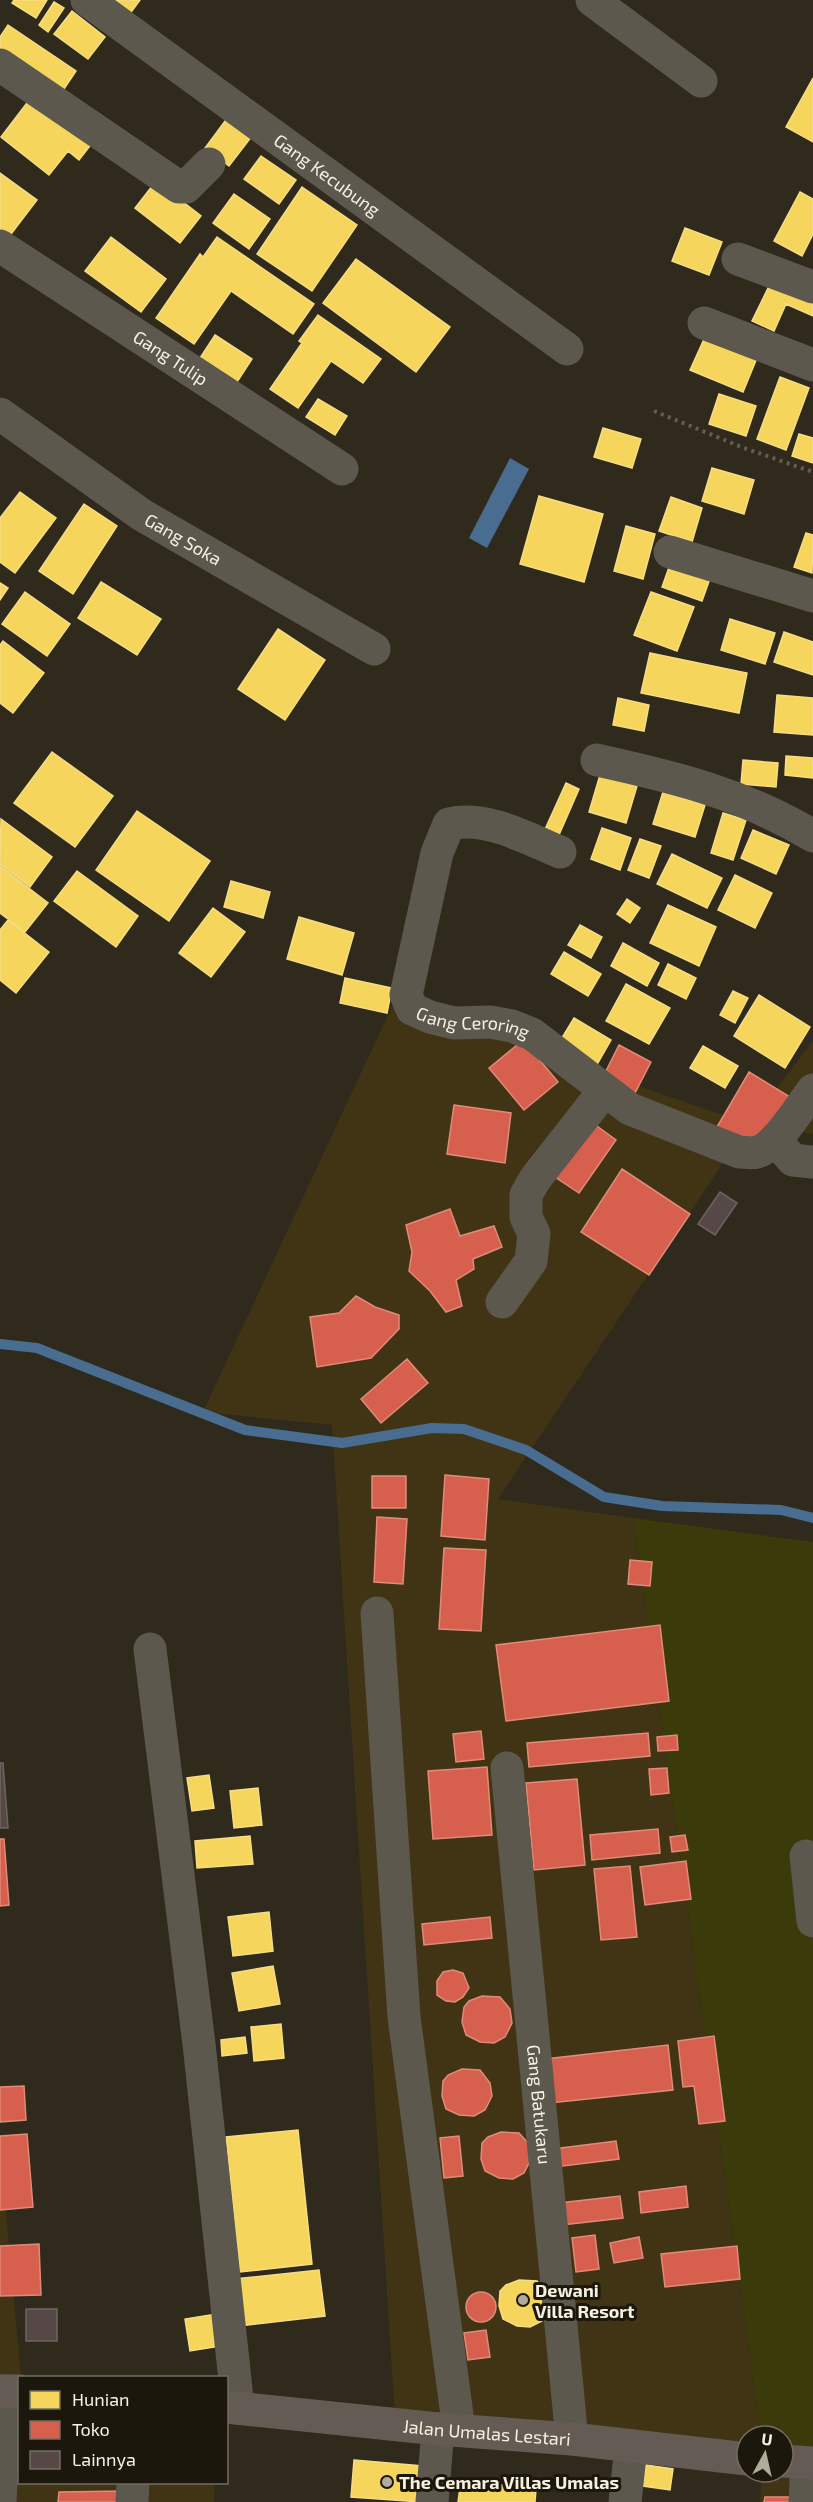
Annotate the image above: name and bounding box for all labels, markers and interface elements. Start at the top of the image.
street label: Gang Kecubung [270,129,385,221]
street label: Gang Tulip [129,325,212,390]
street label: Gang Soka [141,508,226,570]
street label: Gang Ceroring [413,1001,533,1043]
street label: Gang Batukaru [523,2043,556,2165]
place label: Dewani Villa Resort [535,2279,635,2322]
marker: Dewani Villa Resort [516,2293,530,2307]
legend [18,2376,228,2484]
text: Hunian [72,2388,130,2410]
street label: Jalan Umalas Lestari [402,2414,571,2450]
text: Toko [72,2418,110,2440]
north arrow [735,2424,795,2484]
text: U [760,2428,774,2449]
text: Lainnya [72,2448,136,2470]
place label: The Cemara Villas Umalas [399,2471,619,2493]
marker: The Cemara Villas Umalas [380,2475,394,2489]

